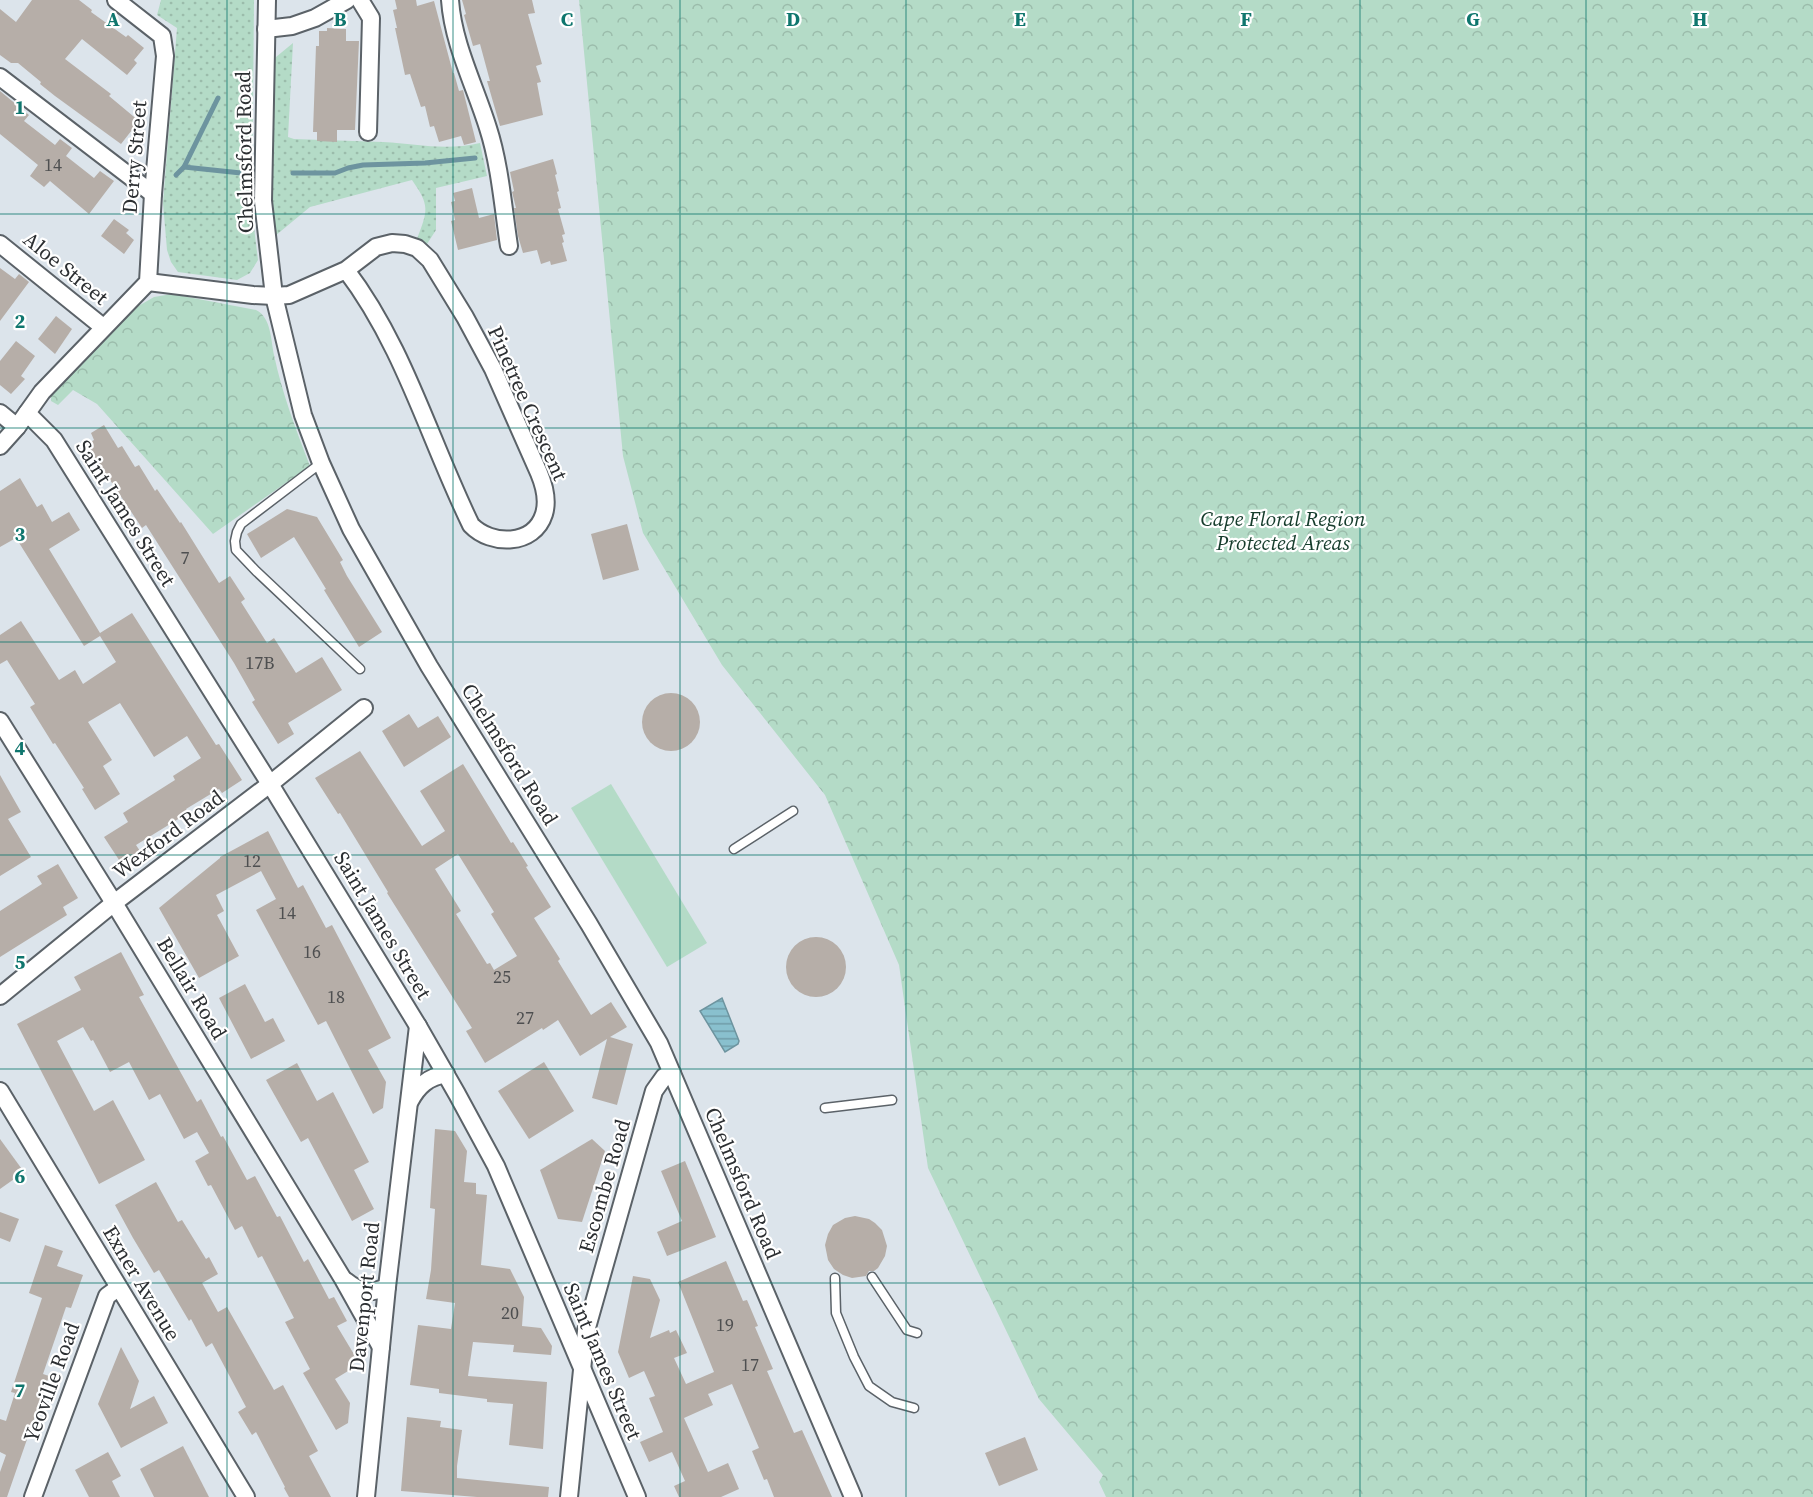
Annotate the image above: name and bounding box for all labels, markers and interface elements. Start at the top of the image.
text: A [106,5,120,33]
text: B [333,5,347,33]
text: C [561,5,573,33]
text: D [786,5,800,33]
text: E [1014,5,1026,33]
text: F [1240,5,1252,33]
text: G [1466,5,1480,33]
text: H [1692,5,1708,33]
street label: Chelmsford Road [228,71,260,233]
text: 1 [15,93,25,121]
street label: Derry Street [115,99,153,215]
house number: 14 [44,152,62,177]
street label: Aloe Street [17,225,115,311]
text: 2 [15,307,26,335]
street label: Pinetree Crescent [481,321,575,485]
street label: Saint James Street [69,434,183,592]
park label: Cape Floral Region Protected Areas [1200,504,1366,557]
text: 3 [15,520,26,548]
house number: 7 [181,545,190,570]
house number: 17B [245,650,275,675]
street label: Chelmsford Road [455,678,565,831]
text: 4 [15,734,26,762]
street label: Wexford Road [106,783,230,885]
street label: Saint James Street [327,846,439,1005]
house number: 12 [243,848,261,873]
house number: 14 [278,900,296,925]
street label: Bellair Road [150,932,234,1045]
house number: 16 [303,939,321,964]
text: 5 [15,948,26,976]
house number: 25 [493,964,511,989]
house number: 18 [327,984,345,1009]
house number: 27 [516,1005,534,1030]
street label: Chelmsford Road [698,1103,788,1263]
street label: Escombe Road [571,1116,637,1256]
text: 6 [15,1162,26,1190]
street label: Exner Avenue [96,1220,188,1346]
street label: Davenport Road [342,1220,386,1374]
street label: Saint James Street [557,1278,649,1444]
house number: 20 [501,1300,519,1325]
house number: 19 [716,1312,734,1337]
street label: Yeoville Road [16,1318,86,1446]
house number: 17 [741,1352,759,1377]
text: 7 [15,1376,26,1404]

